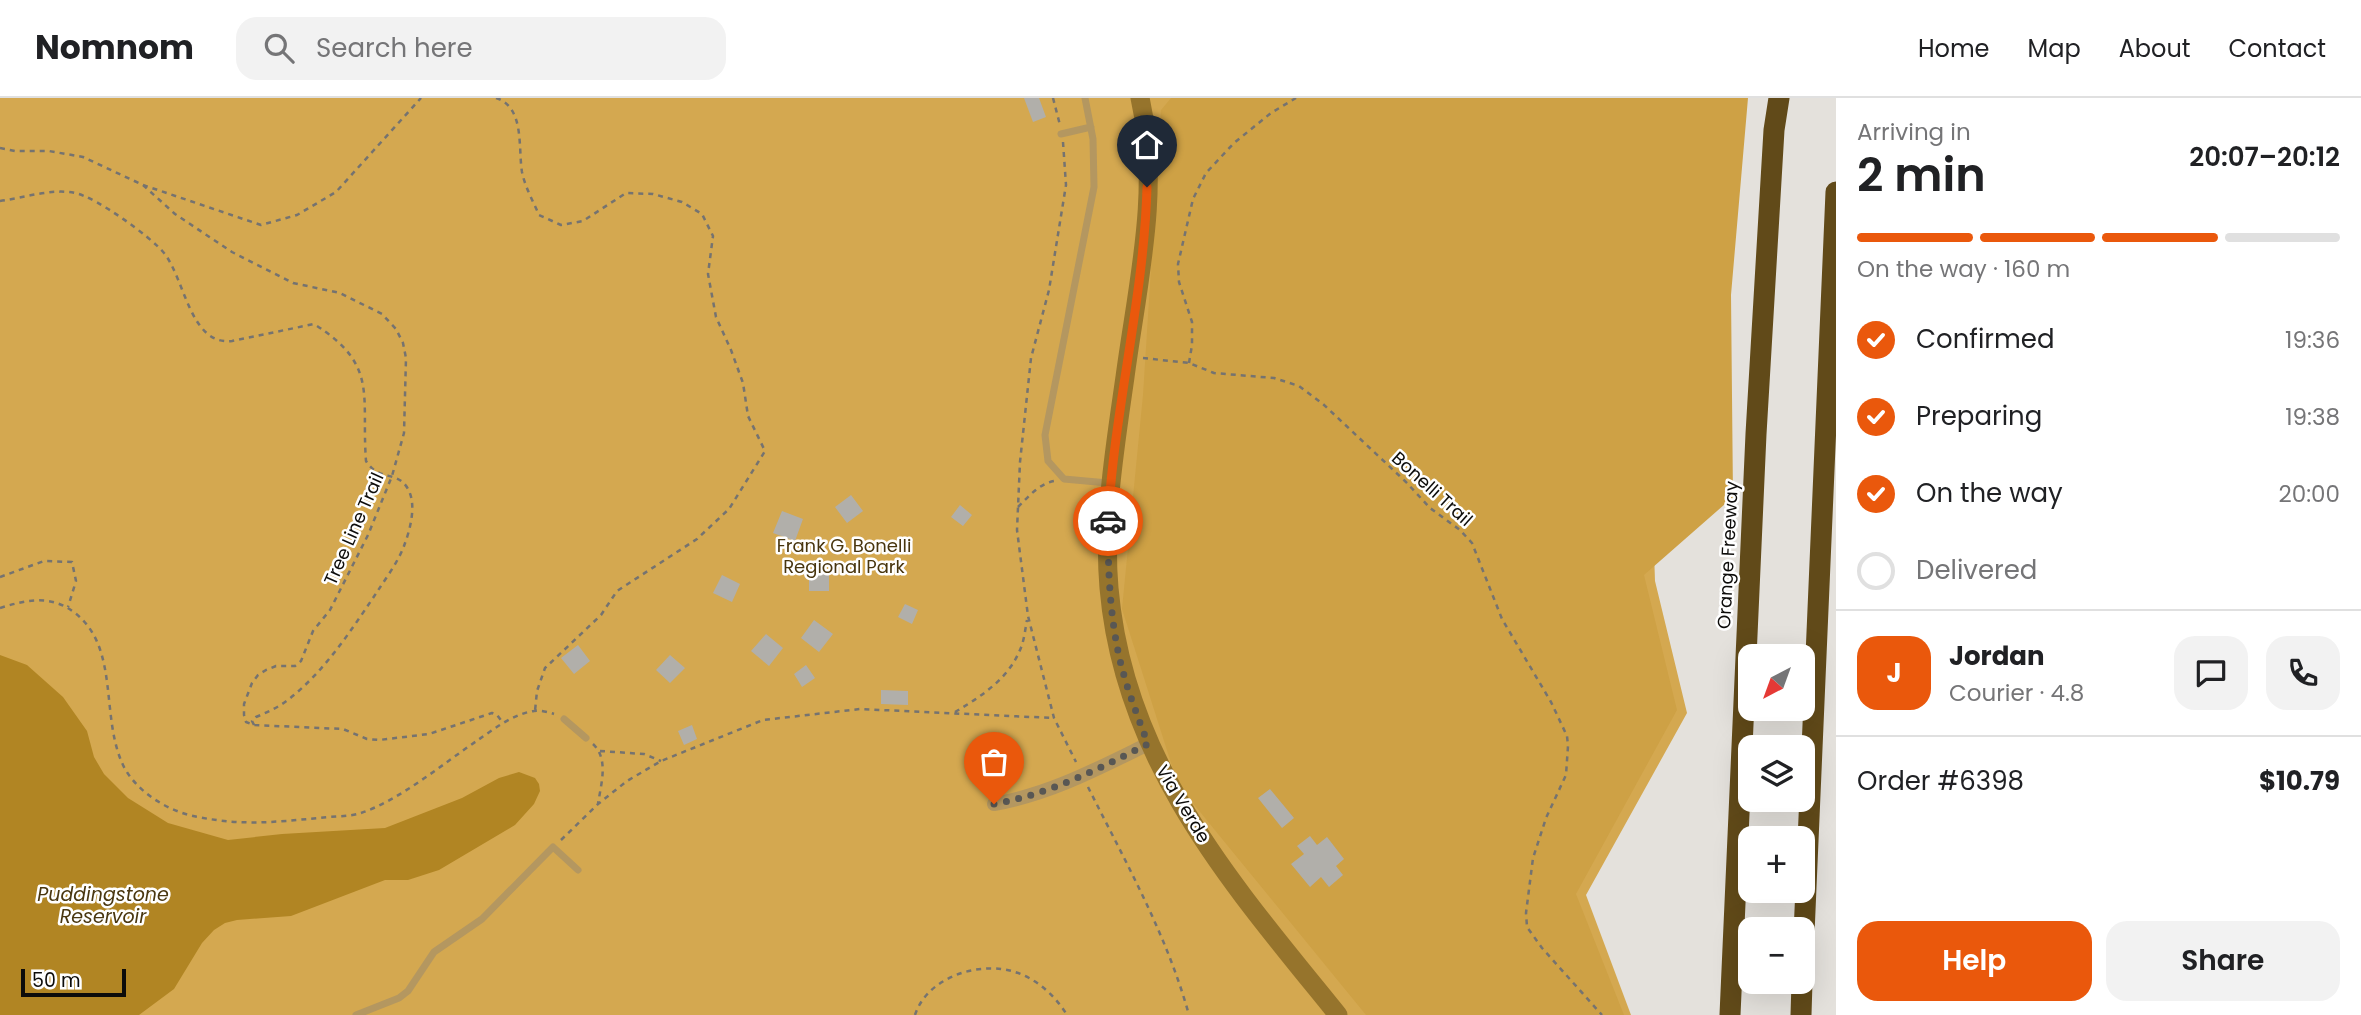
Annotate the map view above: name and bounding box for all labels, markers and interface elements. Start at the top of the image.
search box [236,17,726,80]
text: Nomnom [35,24,194,71]
icon: search [260,29,298,67]
text: Search here [316,30,473,66]
text: Home [1918,32,1990,65]
text: Map [2028,32,2081,65]
text: About [2119,32,2190,65]
text: Contact [2228,32,2326,65]
pin [1117,115,1177,187]
text: Arriving in [1857,116,1971,148]
icon: home [1128,126,1166,164]
text: 20:07–20:12 [2189,139,2340,175]
text: 2 min [1857,143,1986,207]
text: On the way · 160 m [1857,253,2070,285]
icon: check [1857,321,1895,359]
text: Confirmed [1916,321,2054,357]
text: 19:36 [2285,324,2340,356]
icon: check [1857,398,1895,436]
text: Preparing [1916,398,2042,434]
text: 19:38 [2285,401,2340,433]
street label: Bonelli Trail [1387,446,1478,532]
street label: Tree Line Trail [318,469,390,589]
icon: check [1857,475,1895,513]
text: On the way [1916,475,2063,511]
text: 20:00 [2279,478,2340,510]
street label: Orange Freeway [1711,480,1744,629]
courier [1073,486,1143,556]
icon: car [1089,502,1127,540]
park label: Frank G. Bonelli Regional Park [777,533,911,579]
text: Delivered [1916,552,2037,588]
button: chat [2174,636,2248,710]
button: phone [2266,636,2340,710]
text: Jordan [1949,638,2045,674]
north arrow [1738,644,1815,721]
map controls [1738,644,1815,994]
text: J [1886,655,1902,691]
text: Courier · 4.8 [1949,677,2084,709]
pin [964,732,1024,804]
button: layers [1738,735,1815,812]
icon: bag [975,743,1013,781]
street label: Via Verde [1150,760,1217,847]
text: Order #6398 [1857,763,2024,799]
text: $10.79 [2259,763,2340,799]
button: + [1738,826,1815,903]
water label: Puddingstone Reservoir [37,881,169,930]
button: − [1738,917,1815,994]
button: Help [1857,921,2092,1001]
button: Share [2106,921,2340,1001]
scale bar [21,966,126,998]
text: 50 m [32,967,81,994]

